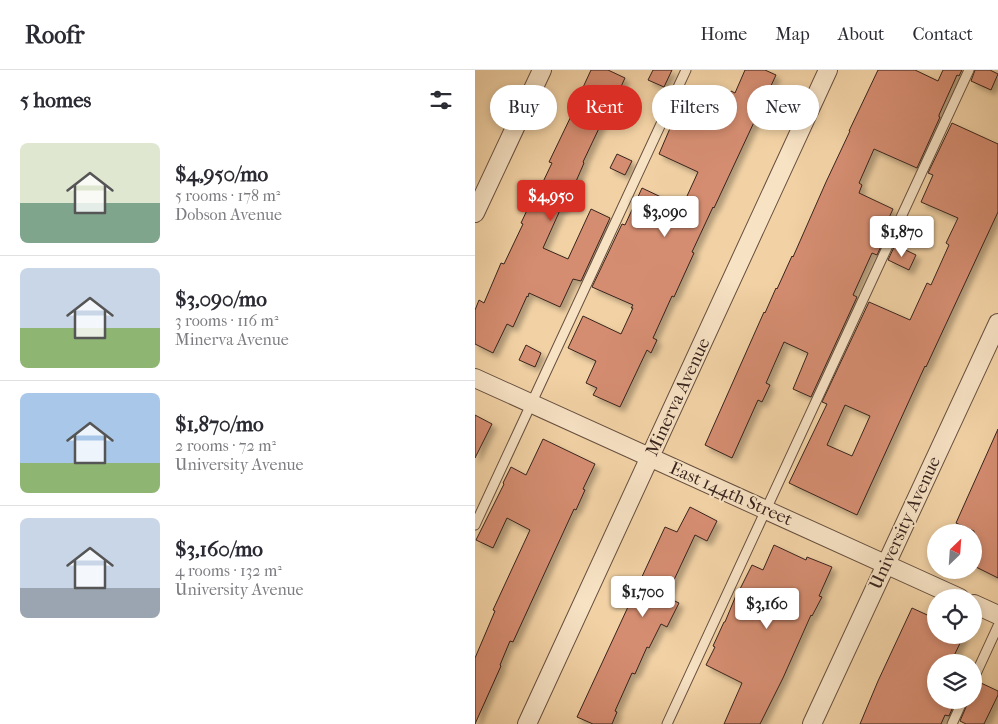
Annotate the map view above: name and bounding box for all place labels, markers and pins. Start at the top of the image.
pin: $4,950 [510,180,592,222]
pin: $3,090 [624,196,706,238]
pin: $1,870 [861,216,943,258]
pin: $1,700 [602,576,684,618]
pin: $3,160 [726,588,808,630]

